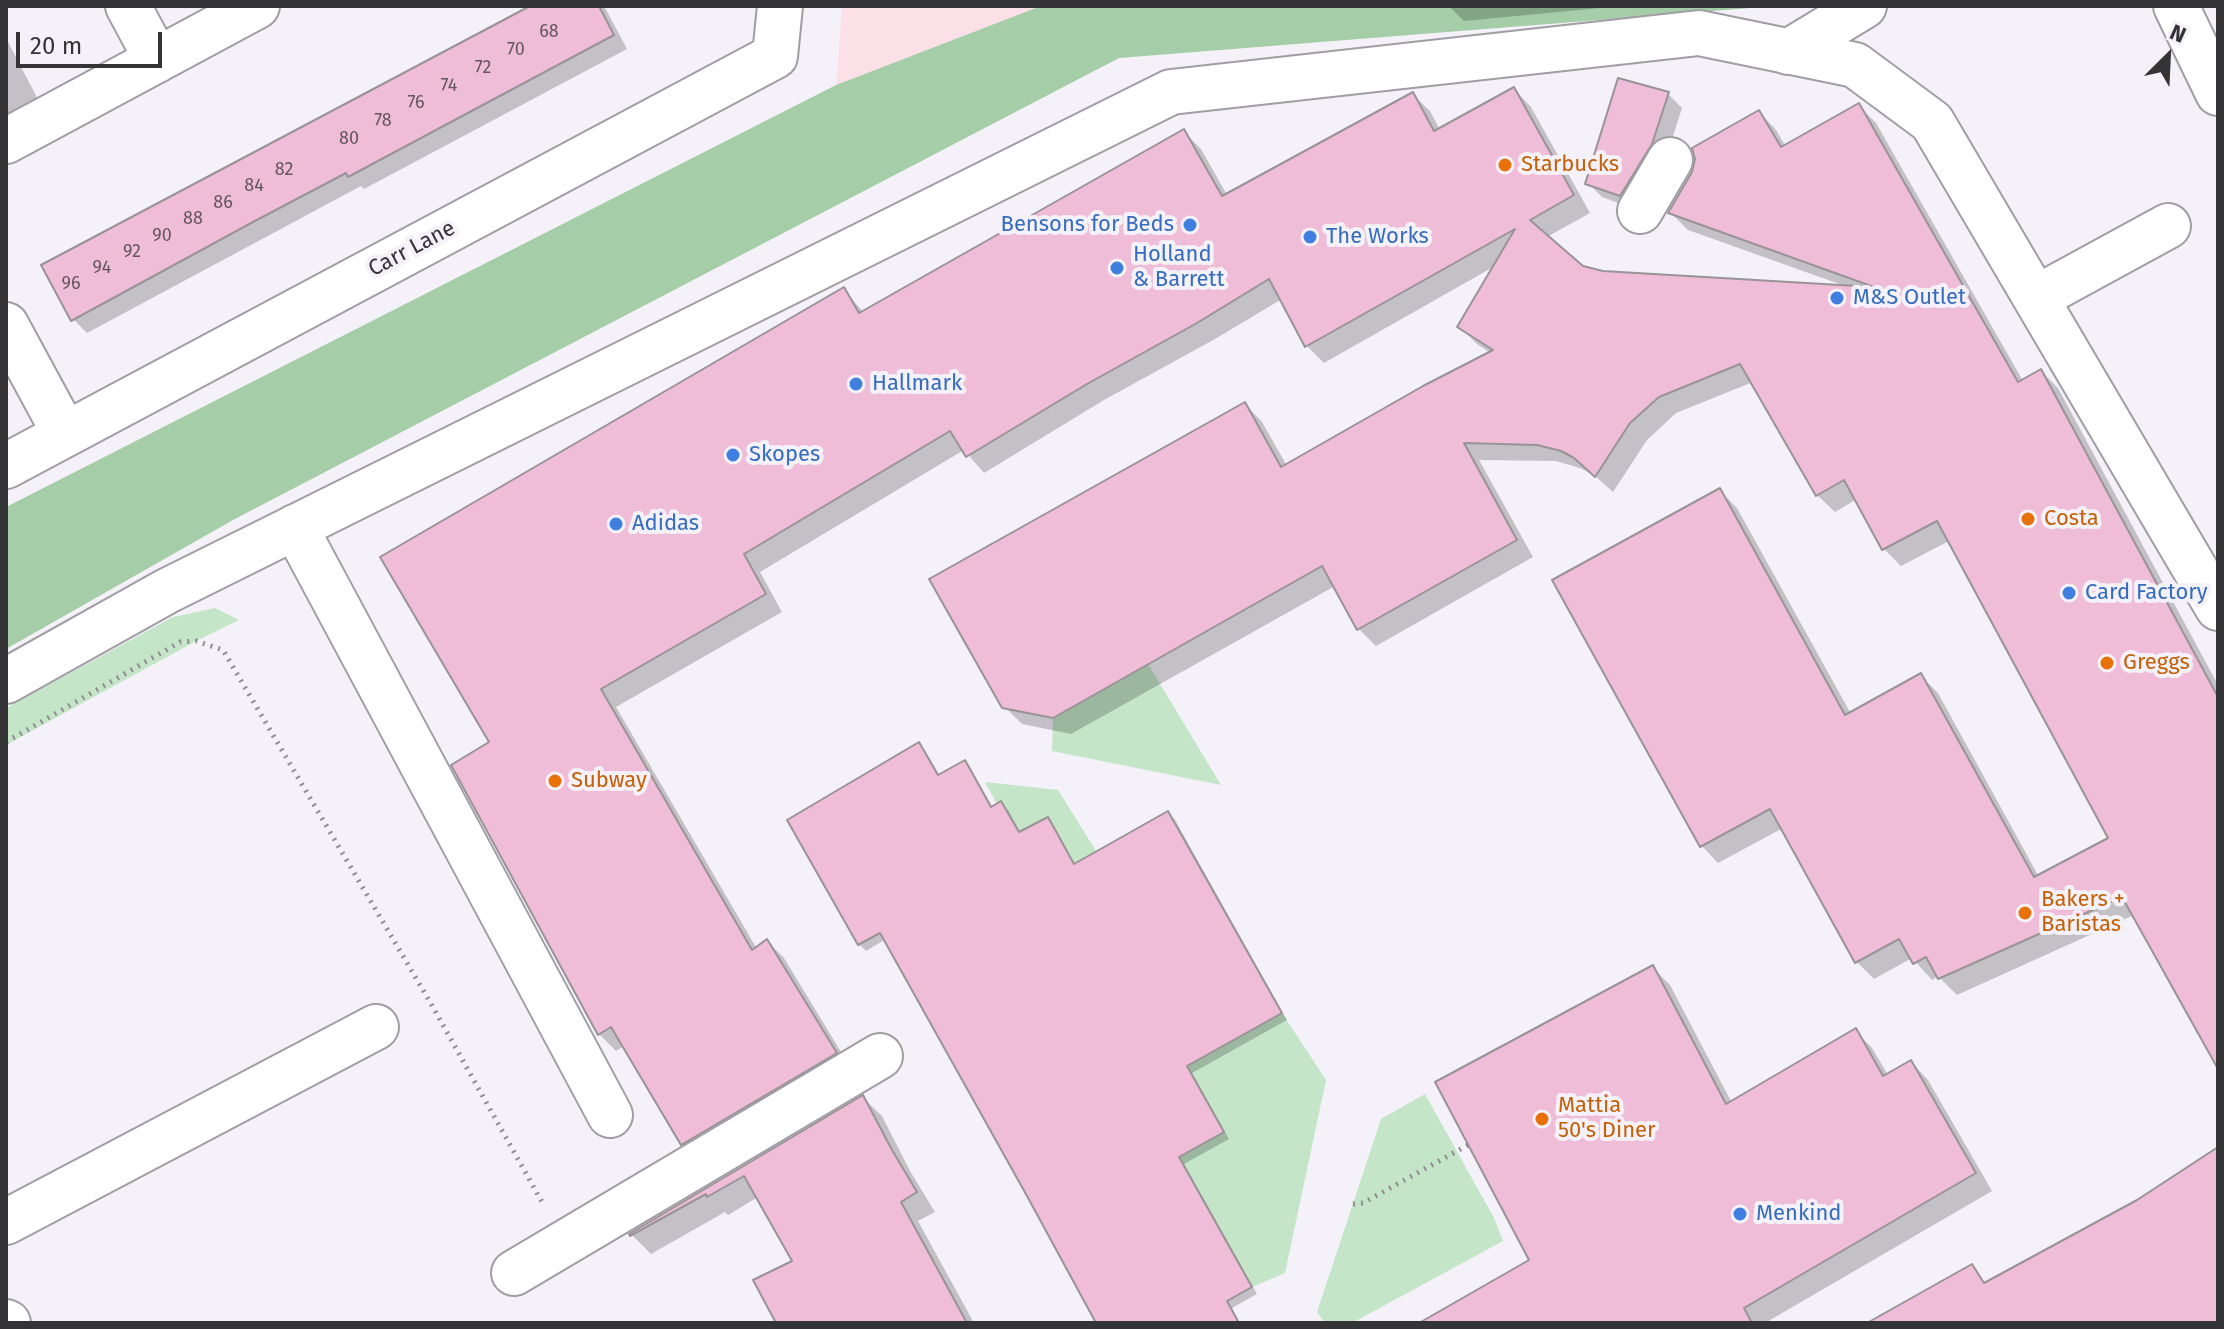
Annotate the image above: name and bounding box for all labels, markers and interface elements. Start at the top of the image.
scale bar [20,16,166,66]
north arrow [2128,16,2208,96]
text: N [2166,18,2190,49]
house number: 68 [539,21,559,43]
text: 20 m [30,32,82,60]
house number: 70 [507,39,525,61]
house number: 72 [475,57,491,79]
house number: 74 [441,75,457,97]
house number: 76 [407,92,425,114]
house number: 78 [374,110,392,132]
house number: 80 [339,128,359,150]
place label: Starbucks [1521,152,1619,178]
marker: Starbucks [1496,156,1514,174]
house number: 82 [275,159,293,181]
house number: 84 [244,175,264,197]
house number: 86 [213,192,233,214]
house number: 88 [183,208,203,230]
place label: Bensons for Beds [1001,212,1174,238]
street label: Carr Lane [364,215,460,283]
marker: Bensons for Beds [1181,216,1199,234]
place label: The Works [1326,224,1429,250]
house number: 90 [152,225,172,247]
marker: The Works [1301,228,1319,246]
house number: 92 [123,241,141,263]
place label: Holland & Barrett [1133,242,1224,294]
house number: 94 [93,257,111,279]
marker: Holland & Barrett [1108,259,1126,277]
house number: 96 [61,273,81,295]
place label: M&S Outlet [1853,285,1966,311]
marker: M&S Outlet [1828,289,1846,307]
place label: Hallmark [872,371,962,397]
marker: Hallmark [847,375,865,393]
place label: Skopes [749,442,820,468]
marker: Skopes [724,446,742,464]
place label: Costa [2044,506,2099,532]
marker: Costa [2019,510,2037,528]
place label: Adidas [632,511,699,537]
marker: Adidas [607,515,625,533]
place label: Card Factory [2085,580,2208,606]
marker: Card Factory [2060,584,2078,602]
place label: Greggs [2123,650,2190,676]
marker: Greggs [2098,654,2116,672]
place label: Subway [571,768,647,794]
marker: Subway [546,772,564,790]
place label: Bakers + Baristas [2041,887,2125,938]
marker: Bakers + Baristas [2016,904,2034,922]
place label: Mattia 50's Diner [1558,1093,1656,1144]
marker: Mattia 50's Diner [1533,1110,1551,1128]
place label: Menkind [1756,1201,1842,1227]
marker: Menkind [1731,1205,1749,1223]

